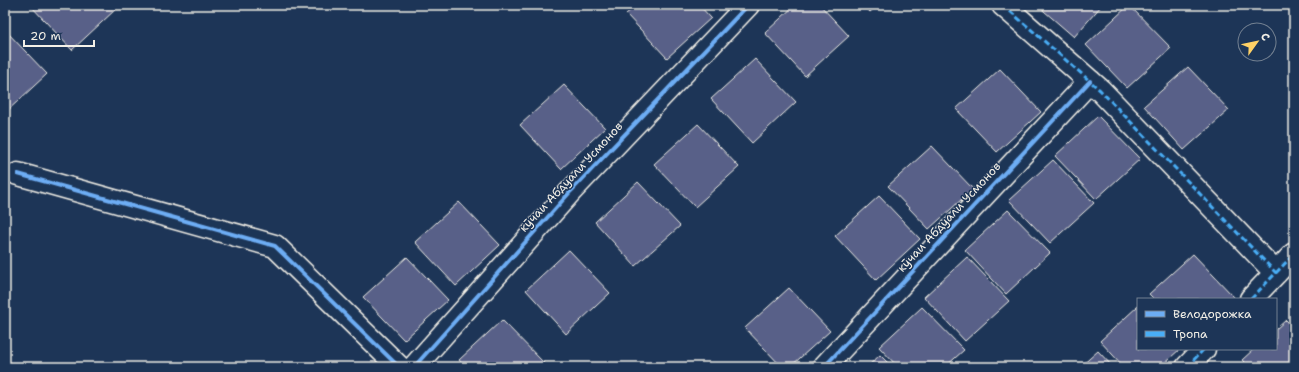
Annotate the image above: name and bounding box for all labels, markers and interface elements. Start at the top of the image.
scale bar [24,22,94,48]
north arrow [1237,22,1277,62]
text: 20 m [30,28,61,44]
text: С [1257,30,1273,44]
street label: кӯчаи Абдуали Усмонов [516,119,626,235]
street label: кӯчаи Абдуали Усмонов [894,159,1004,275]
legend [1137,298,1277,350]
text: Велодорожка [1173,306,1252,322]
text: Тропа [1173,326,1208,342]

